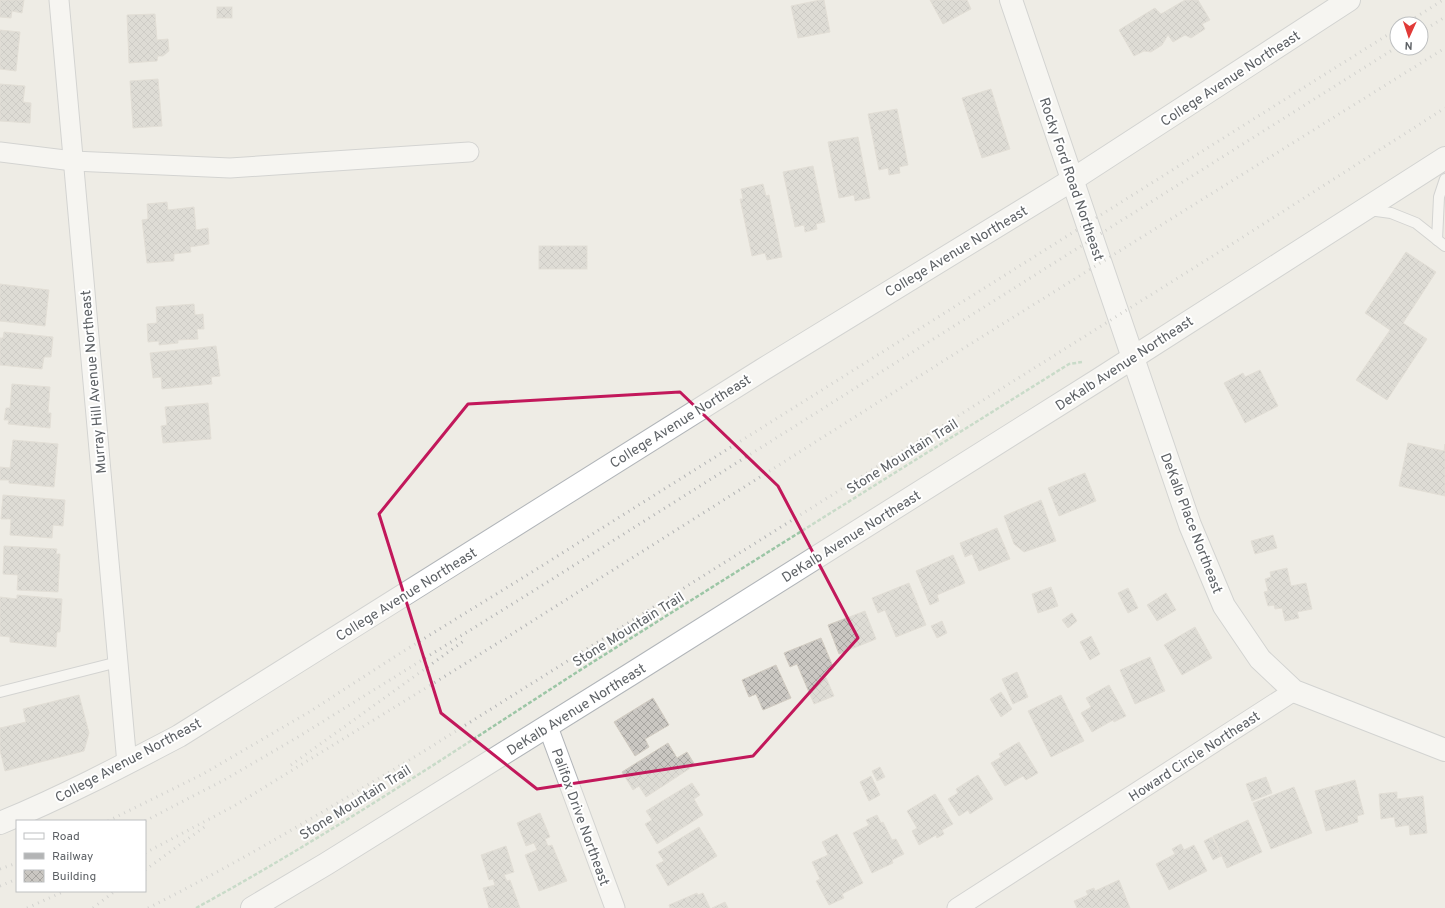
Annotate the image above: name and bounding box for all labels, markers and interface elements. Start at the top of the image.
north arrow [1389,16,1429,56]
street label: College Avenue Northeast [1158,28,1304,131]
text: N [1404,38,1413,52]
street label: Rocky Ford Road Northeast [1035,96,1107,263]
street label: College Avenue Northeast [882,203,1031,302]
street label: Murray Hill Avenue Northeast [78,289,111,474]
street label: DeKalb Avenue Northeast [1053,313,1197,415]
street label: College Avenue Northeast [607,372,755,473]
street label: Stone Mountain Trail [844,416,962,498]
street label: DeKalb Place Northeast [1156,451,1225,596]
street label: DeKalb Avenue Northeast [779,487,924,587]
street label: College Avenue Northeast [333,545,481,646]
street label: Stone Mountain Trail [570,589,688,671]
street label: DeKalb Avenue Northeast [504,660,649,760]
street label: Howard Circle Northeast [1126,708,1264,806]
street label: College Avenue Northeast [53,716,205,807]
street label: Palifox Drive Northeast [547,747,612,889]
street label: Stone Mountain Trail [297,762,415,844]
legend [16,820,146,892]
text: Road [52,829,80,845]
text: Railway [52,849,93,865]
text: Building [52,869,96,885]

